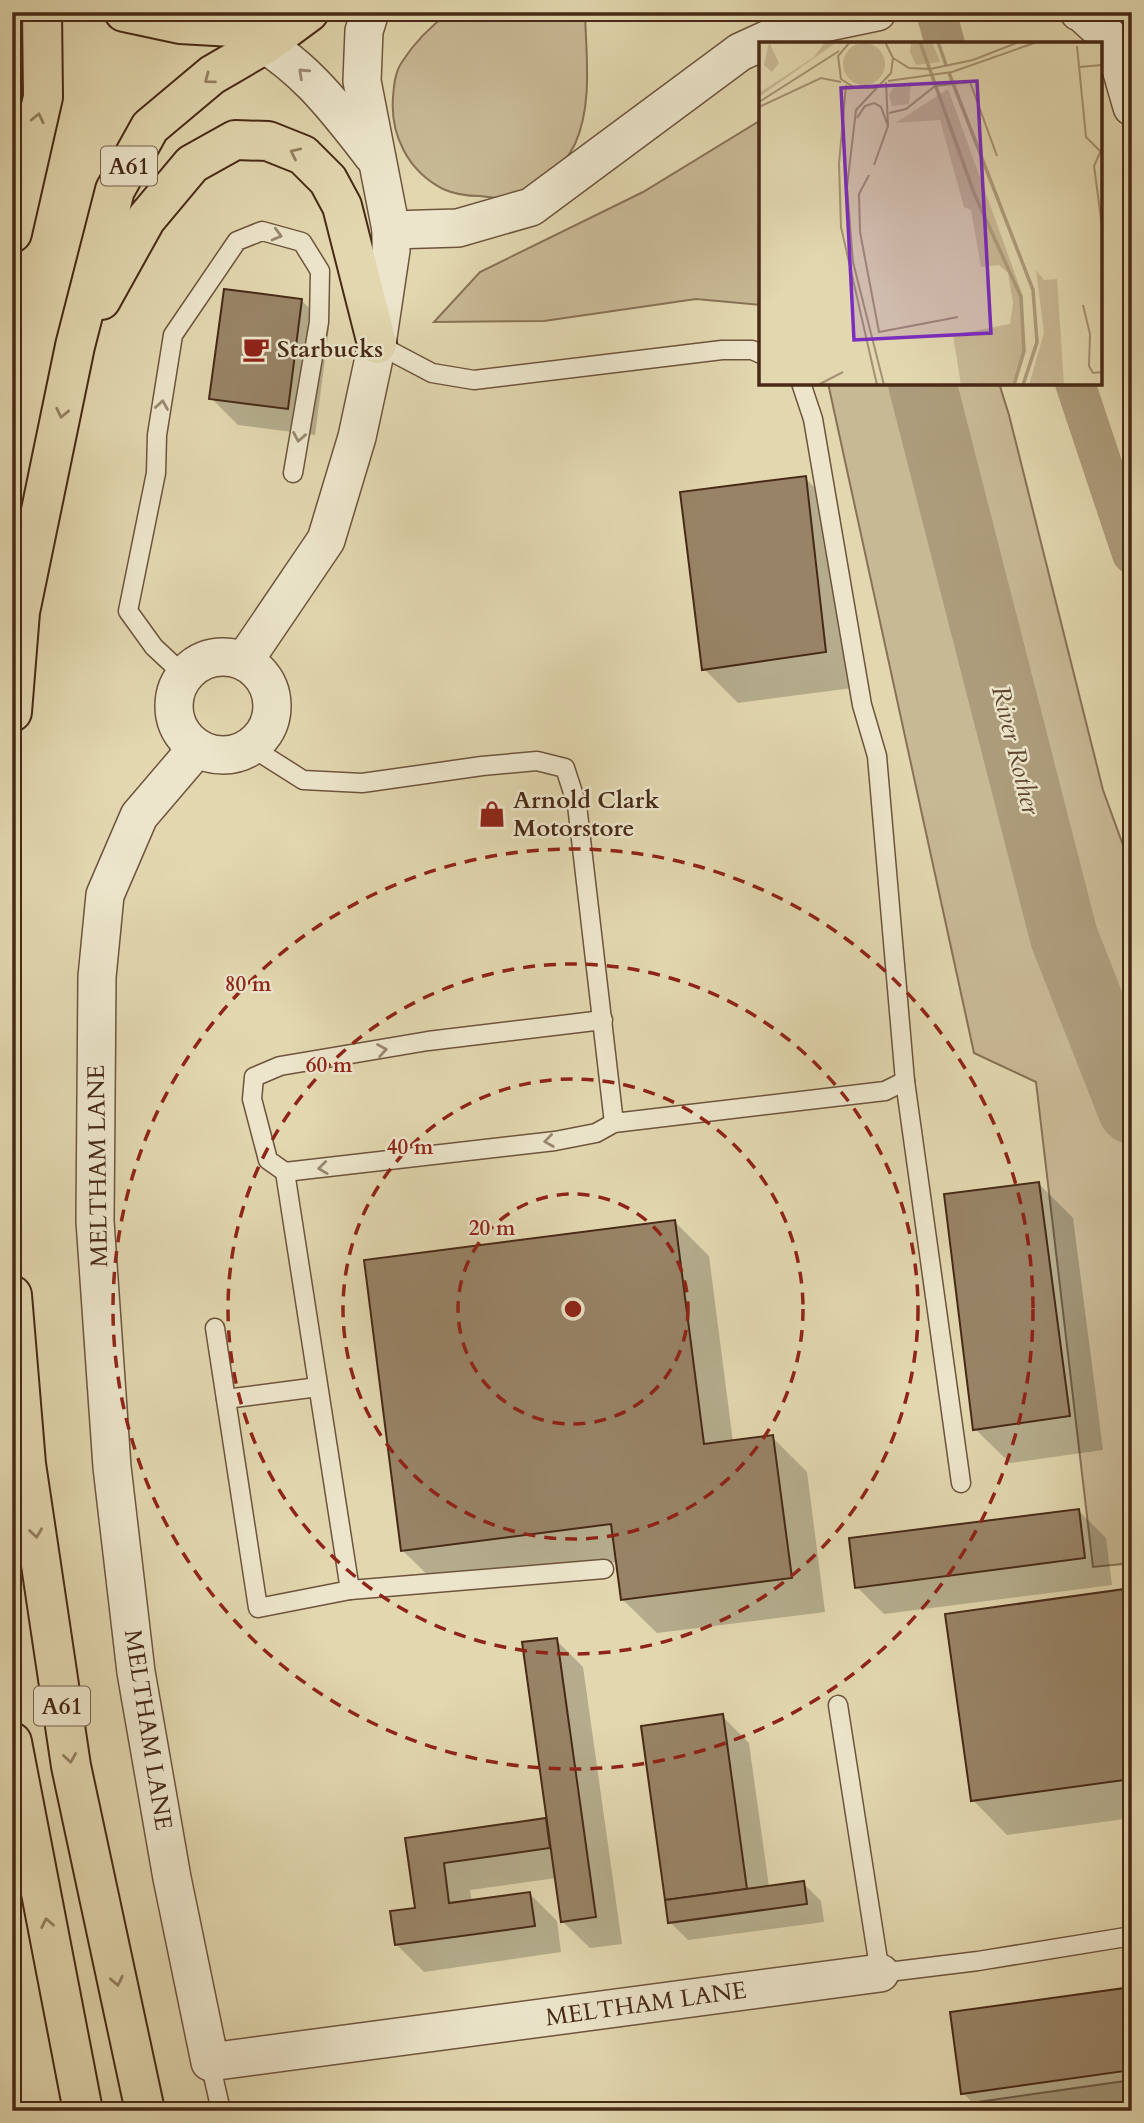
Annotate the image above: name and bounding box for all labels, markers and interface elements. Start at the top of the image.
inset map [759,42,1102,385]
one-way arrow [298,69,311,82]
one-way arrow [204,70,216,83]
one-way arrow [30,112,44,124]
road number: A61 [101,146,157,186]
one-way arrow [290,147,302,161]
one-way arrow [271,227,283,242]
place label: Starbucks [277,333,383,366]
cafe icon: Starbucks [241,334,271,364]
one-way arrow [154,399,169,411]
one-way arrow [55,407,70,419]
one-way arrow [292,431,307,443]
water label: River Rother [983,682,1049,820]
place label: Arnold Clark Motorstore [513,784,659,845]
shop icon: Arnold Clark Motorstore [477,799,507,829]
text: 80 m [225,970,272,999]
one-way arrow [376,1043,388,1058]
text: 60 m [306,1051,353,1080]
street label: MELTHAM LANE [80,1064,116,1268]
text: 40 m [387,1133,434,1162]
one-way arrow [543,1134,555,1149]
one-way arrow [317,1160,329,1175]
text: 20 m [469,1214,516,1243]
centre of rings [561,1297,585,1321]
one-way arrow [29,1528,44,1539]
street label: MELTHAM LANE [116,1627,180,1833]
road number: A61 [34,1686,90,1726]
one-way arrow [62,1753,77,1764]
one-way arrow [41,1917,56,1929]
street label: MELTHAM LANE [543,1974,749,2034]
one-way arrow [109,1975,124,1987]

